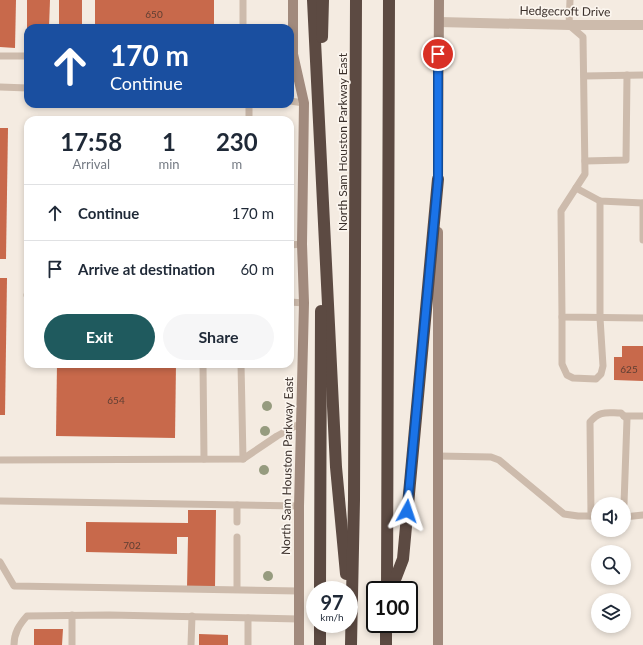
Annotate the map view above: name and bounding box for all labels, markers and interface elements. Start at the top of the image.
street label: Hedgecroft Drive [519,3,611,19]
house number: 650 [145,8,163,20]
pin [421,37,455,71]
text: 170 m [110,38,189,72]
icon: ahead [44,40,96,92]
icon: arrive [427,43,449,65]
street label: North Sam Houston Parkway East [335,52,350,231]
text: Continue [110,72,183,94]
text: 17:58 [60,127,122,156]
text: 1 [162,127,176,156]
text: 230 [216,127,258,156]
text: Arrival [73,156,110,172]
text: min [159,156,180,172]
text: m [231,156,242,172]
icon: ahead [44,202,66,224]
text: Continue [78,204,139,222]
text: 170 m [232,204,274,222]
icon: arrive [44,258,66,280]
text: Arrive at destination [78,260,215,278]
text: 60 m [240,260,274,278]
button: Exit [44,314,155,360]
button: Share [163,314,274,360]
house number: 625 [620,363,638,375]
street label: North Sam Houston Parkway East [278,376,296,555]
house number: 654 [107,394,125,406]
position arrow [386,490,428,532]
map controls [591,497,631,633]
button: sound [591,497,631,537]
house number: 702 [123,539,141,551]
button: search [591,545,631,585]
speed limit sign: 100 [366,581,418,633]
text: 97 [320,590,344,614]
button: layers [591,593,631,633]
text: km/h [320,611,344,623]

